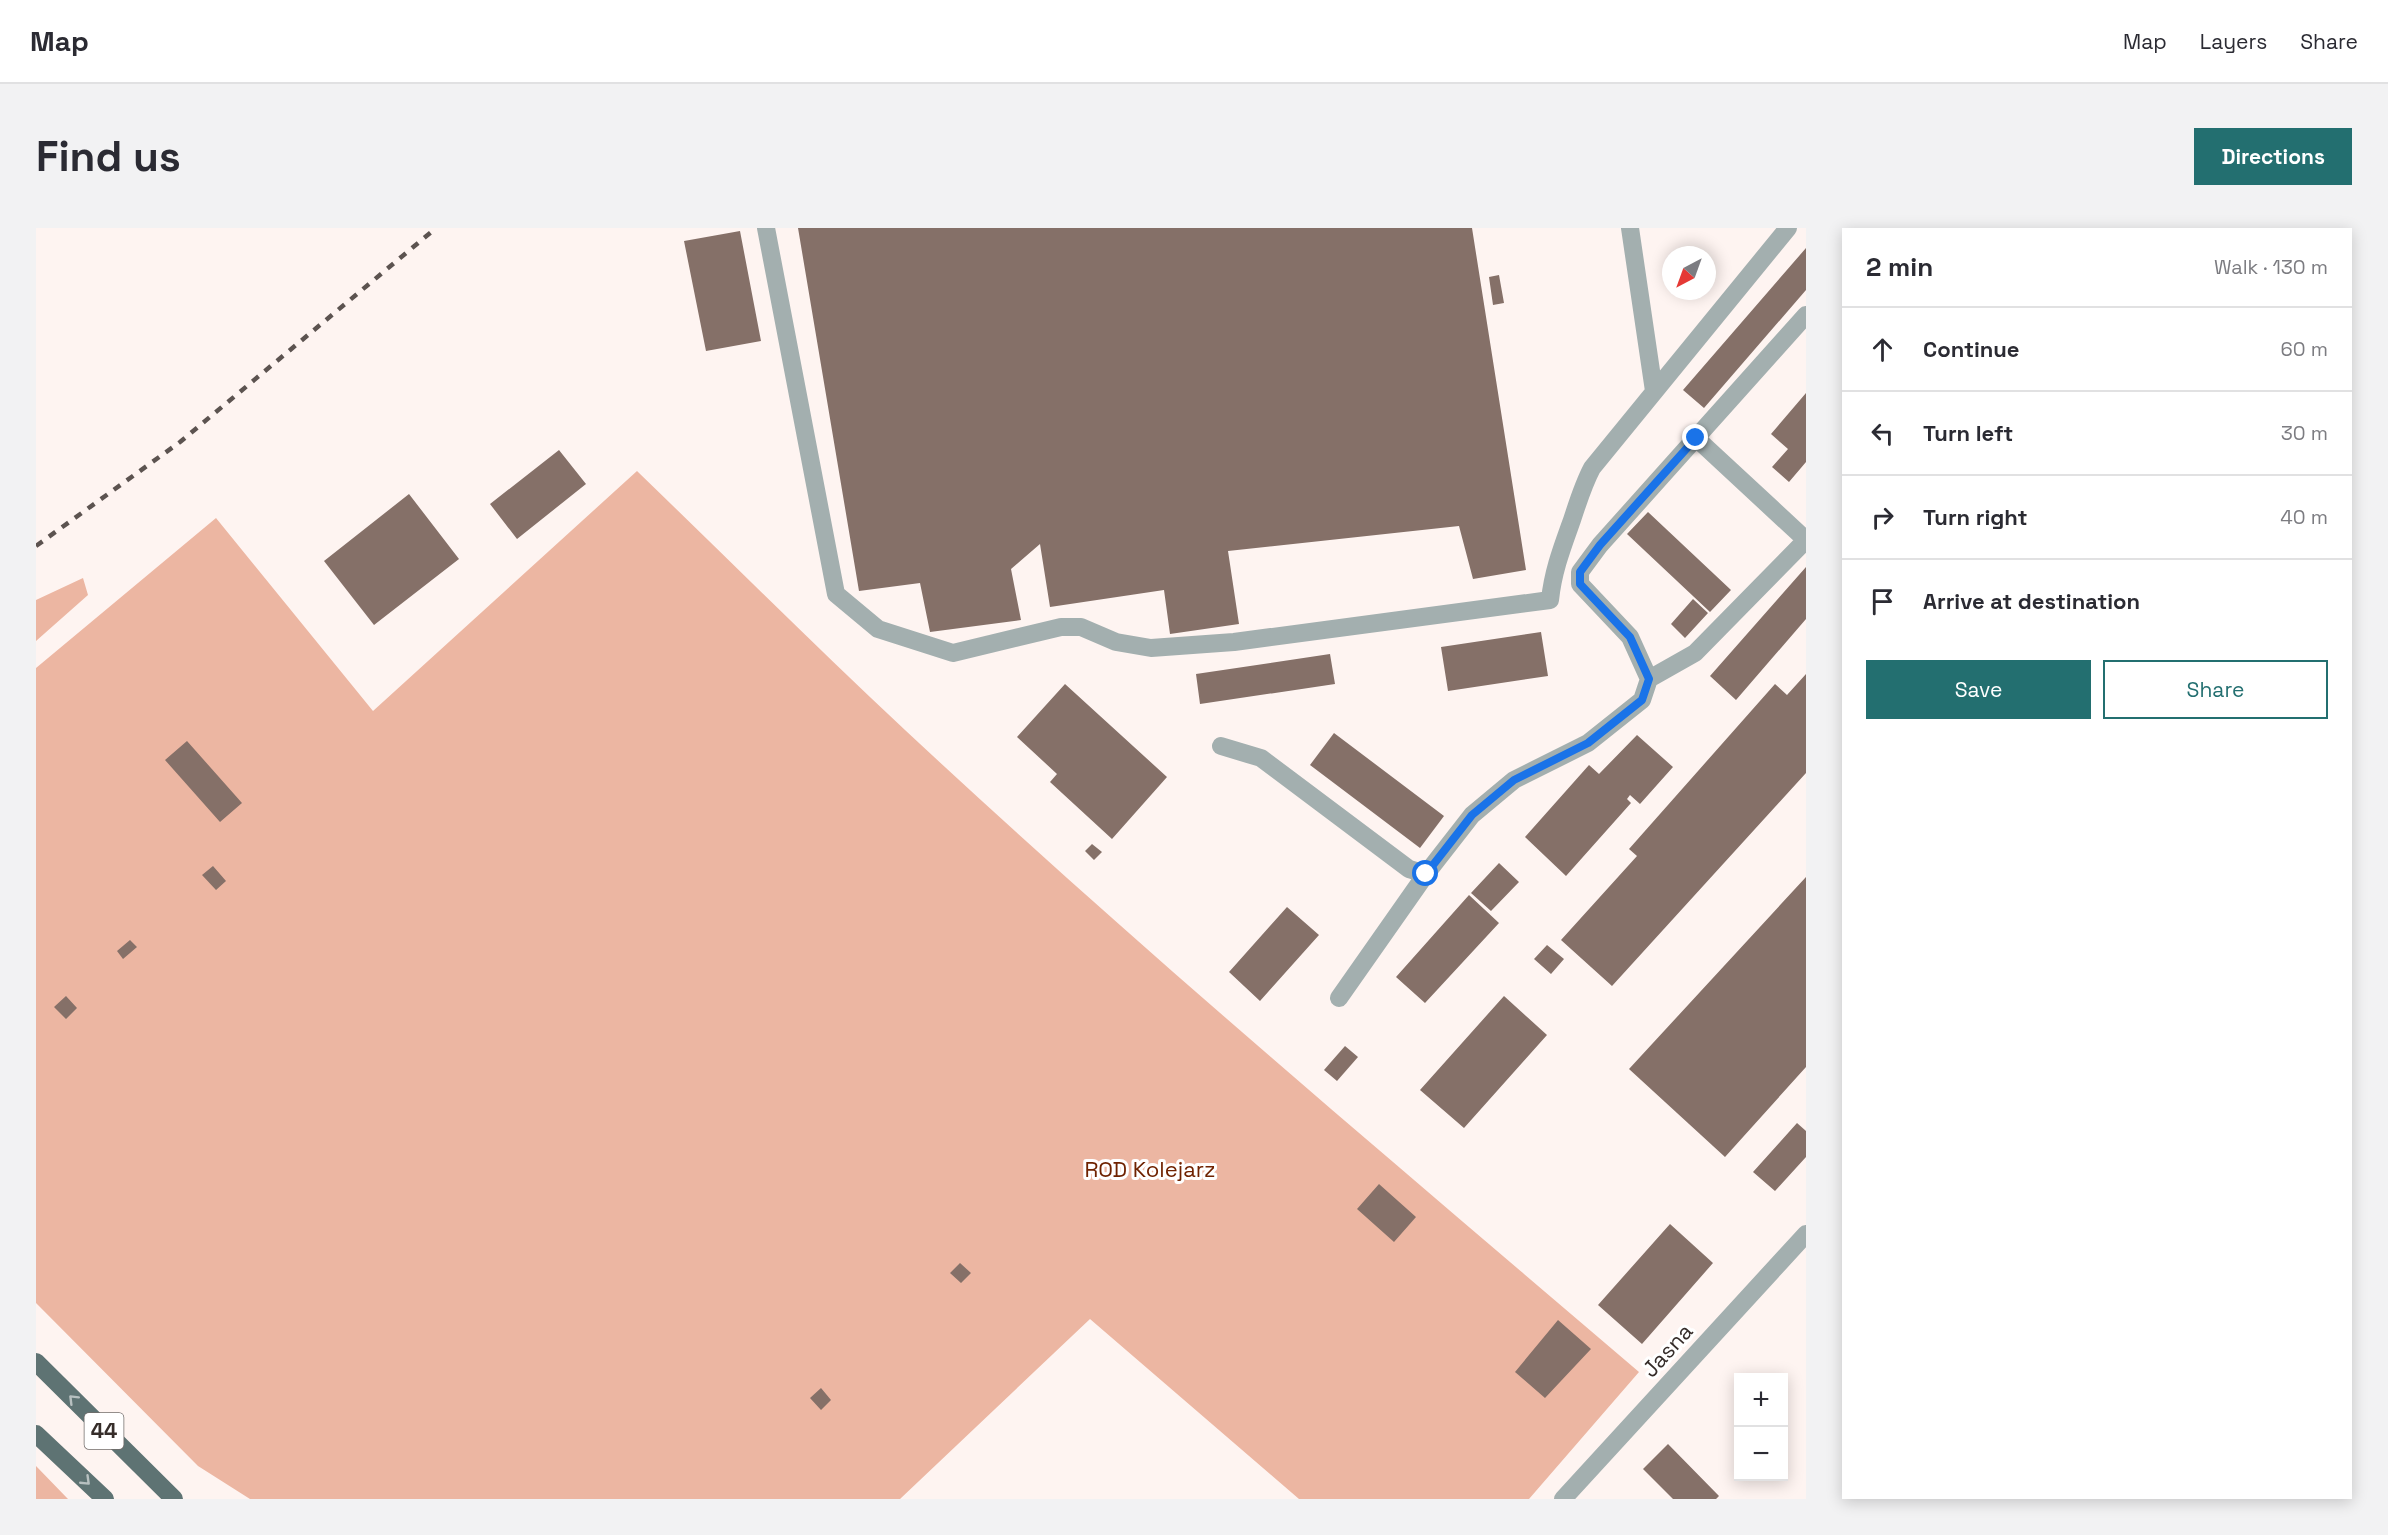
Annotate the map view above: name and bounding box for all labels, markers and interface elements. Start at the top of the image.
text: Map [30,23,89,59]
text: Map [2123,28,2167,55]
text: Layers [2200,28,2267,55]
text: Share [2300,28,2358,55]
button: Directions [2194,128,2352,185]
text: Find us [36,130,181,183]
north arrow [1662,246,1716,300]
text: 2 min [1866,250,1933,284]
text: Walk · 130 m [2214,254,2328,280]
icon: ahead [1866,333,1899,366]
text: Continue [1923,335,2019,363]
text: 60 m [2281,336,2328,362]
icon: left [1866,417,1899,450]
text: Turn left [1923,419,2013,447]
text: 30 m [2281,420,2328,446]
route end [1682,424,1708,450]
icon: right [1866,501,1899,534]
text: Turn right [1923,503,2028,531]
text: 40 m [2280,504,2328,530]
icon: arrive [1866,585,1899,618]
text: Arrive at destination [1923,587,2140,615]
button: Save [1866,660,2091,719]
button: Share [2103,660,2328,719]
route start [1412,860,1438,886]
park label: ROD Kolejarz [1084,1155,1216,1183]
street label: Jasna [1636,1317,1699,1383]
map controls [1734,1373,1788,1481]
button: + [1734,1373,1788,1427]
one-way arrow [69,1396,80,1407]
road number: 44 [84,1413,124,1449]
button: − [1734,1427,1788,1481]
one-way arrow [79,1474,89,1485]

